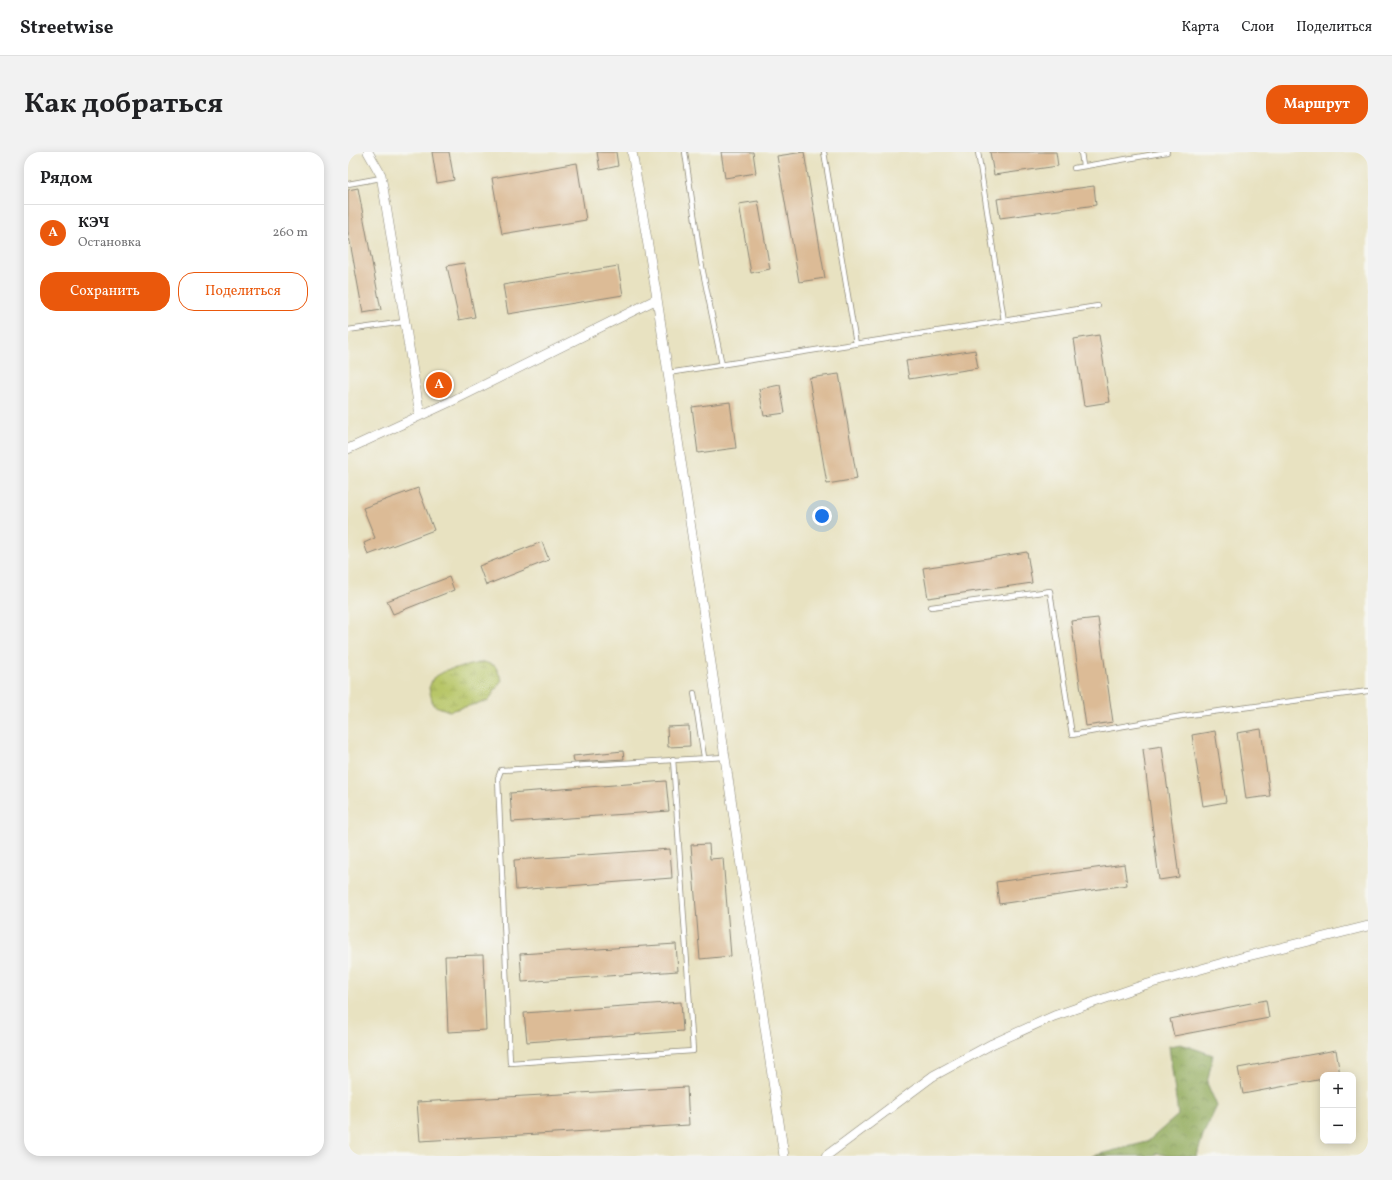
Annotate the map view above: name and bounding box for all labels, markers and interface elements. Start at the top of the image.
text: Streetwise [20,15,113,41]
text: Карта [1181,18,1219,37]
text: Слои [1241,18,1274,37]
text: Поделиться [1296,18,1372,37]
text: Как добраться [24,85,223,124]
button: Маршрут [1266,85,1368,124]
text: Рядом [40,167,93,190]
text: КЭЧ [78,213,109,234]
text: A [48,224,58,242]
text: 260 m [273,224,308,242]
text: Остановка [78,234,141,252]
button: Сохранить [40,272,170,311]
button: Поделиться [178,272,308,311]
pin: A [426,370,452,400]
your location [812,506,832,526]
map controls [1320,1072,1356,1144]
button: + [1320,1072,1356,1108]
button: − [1320,1108,1356,1144]

